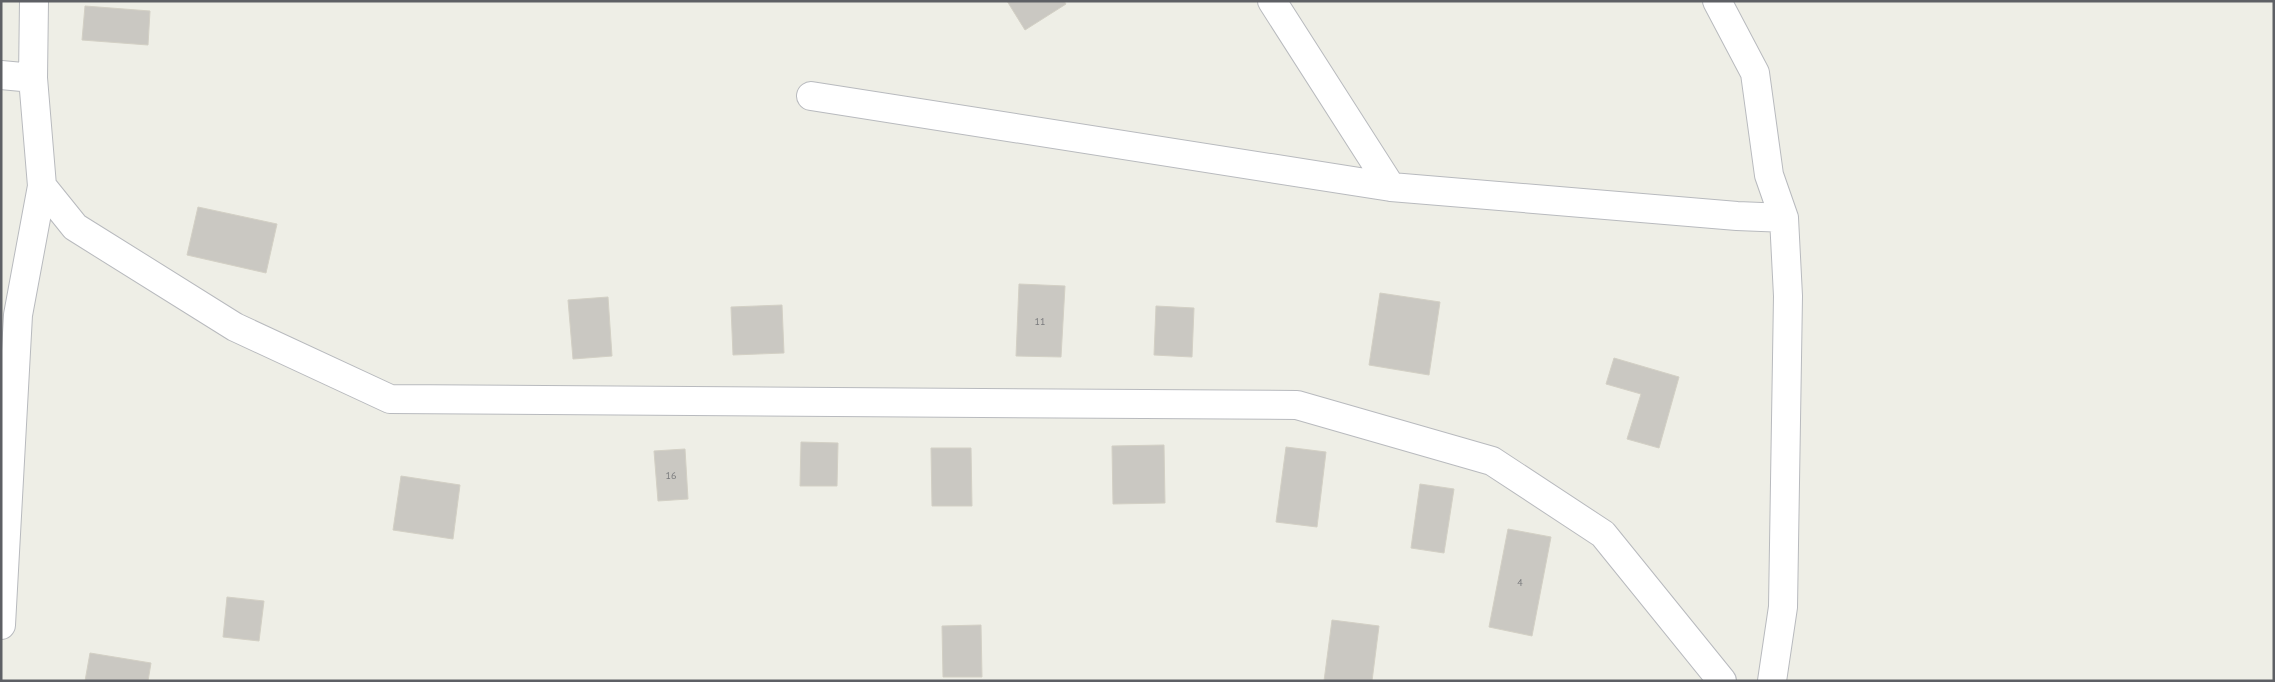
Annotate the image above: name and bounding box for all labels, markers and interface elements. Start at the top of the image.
house number: 11 [1035,315,1045,328]
house number: 16 [666,469,676,482]
house number: 4 [1517,576,1523,589]

